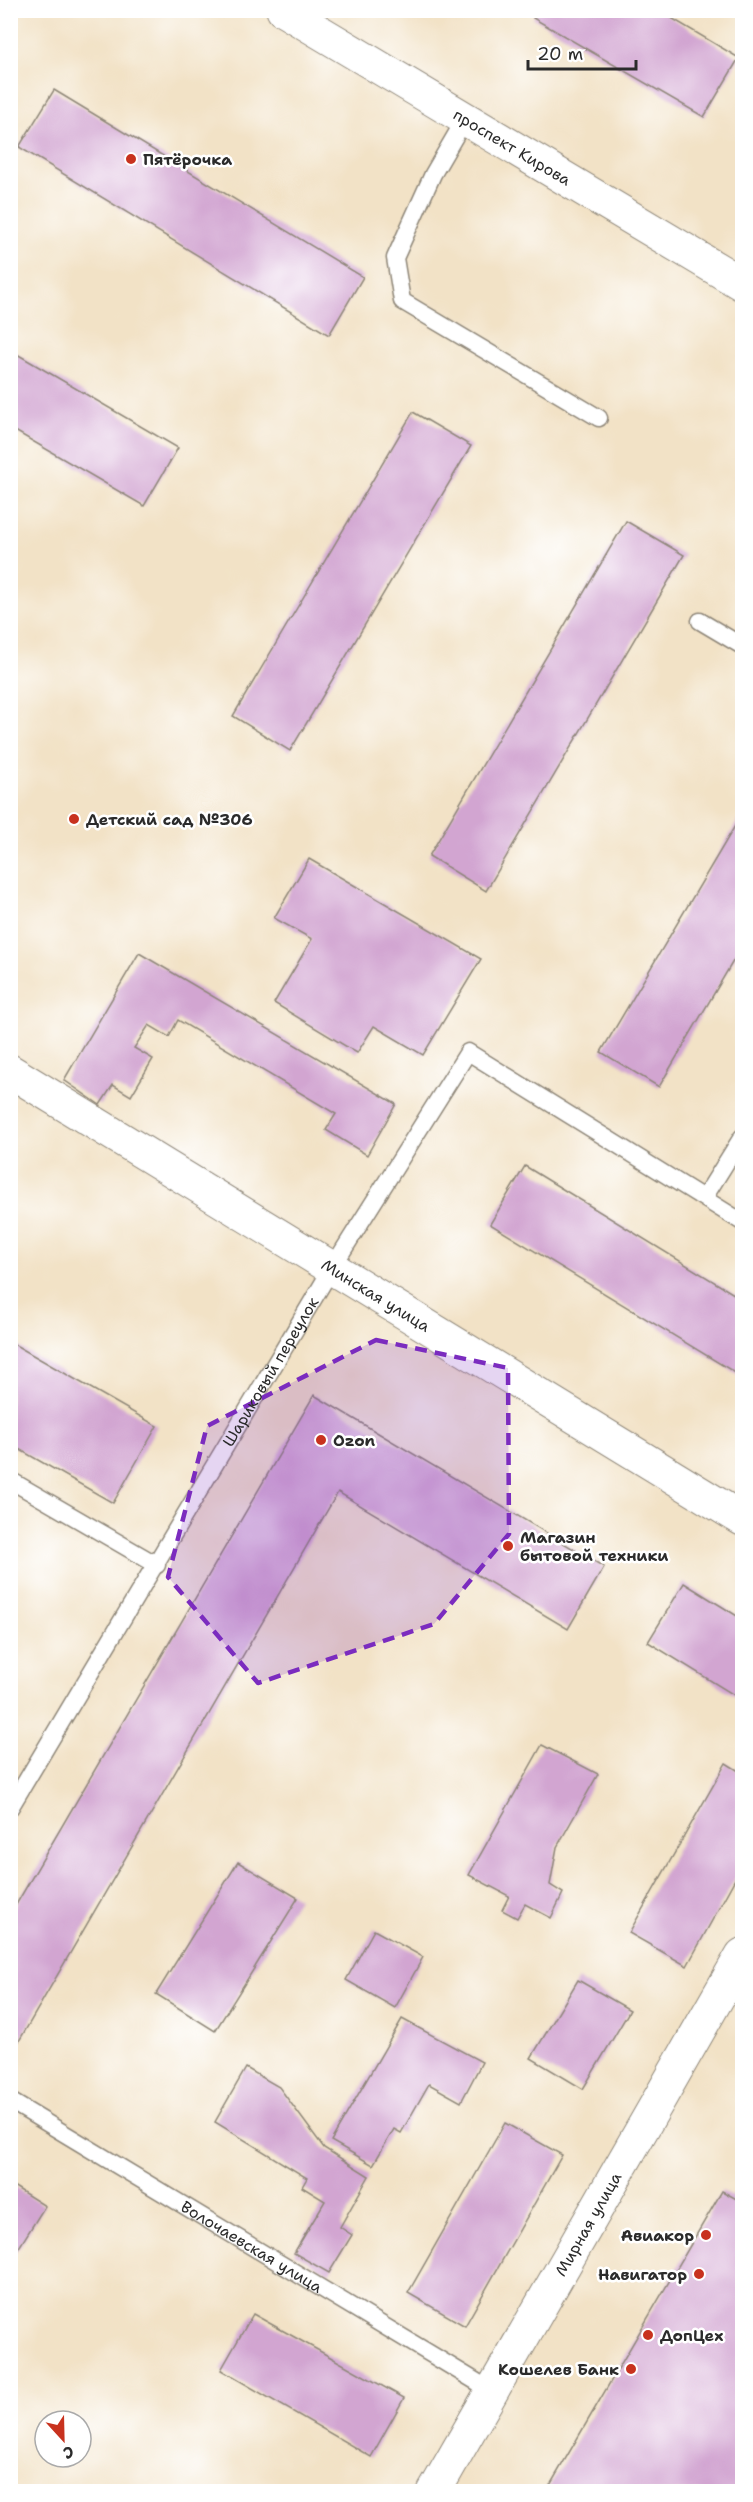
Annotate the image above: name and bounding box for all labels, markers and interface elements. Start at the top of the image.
scale bar [528,33,636,71]
text: 20 m [537,42,583,66]
street label: проспект Кирова [449,104,575,191]
place label: Пятёрочка [143,149,232,170]
marker: Пятёрочка [124,152,138,166]
place label: Детский сад №306 [86,809,253,830]
marker: Детский сад №306 [67,812,81,826]
street label: Минская улица [317,1254,434,1337]
street label: Шариковый переулок [218,1293,324,1451]
place label: Ozon [333,1430,376,1451]
marker: Ozon [314,1433,328,1447]
place label: Магазин бытовой техники [520,1527,668,1566]
marker: Магазин бытовой техники [501,1539,515,1553]
street label: Мирная улица [550,2168,626,2280]
street label: Волочаевская улица [177,2196,326,2298]
place label: Авиакор [621,2225,694,2246]
marker: Авиакор [699,2228,713,2242]
place label: Навигатор [598,2264,687,2285]
marker: Навигатор [692,2267,706,2281]
place label: ДопЦех [660,2325,723,2346]
marker: ДопЦех [641,2328,655,2342]
place label: Кошелев Банк [498,2359,619,2380]
marker: Кошелев Банк [624,2362,638,2376]
north arrow [33,2409,93,2469]
text: С [60,2441,77,2464]

